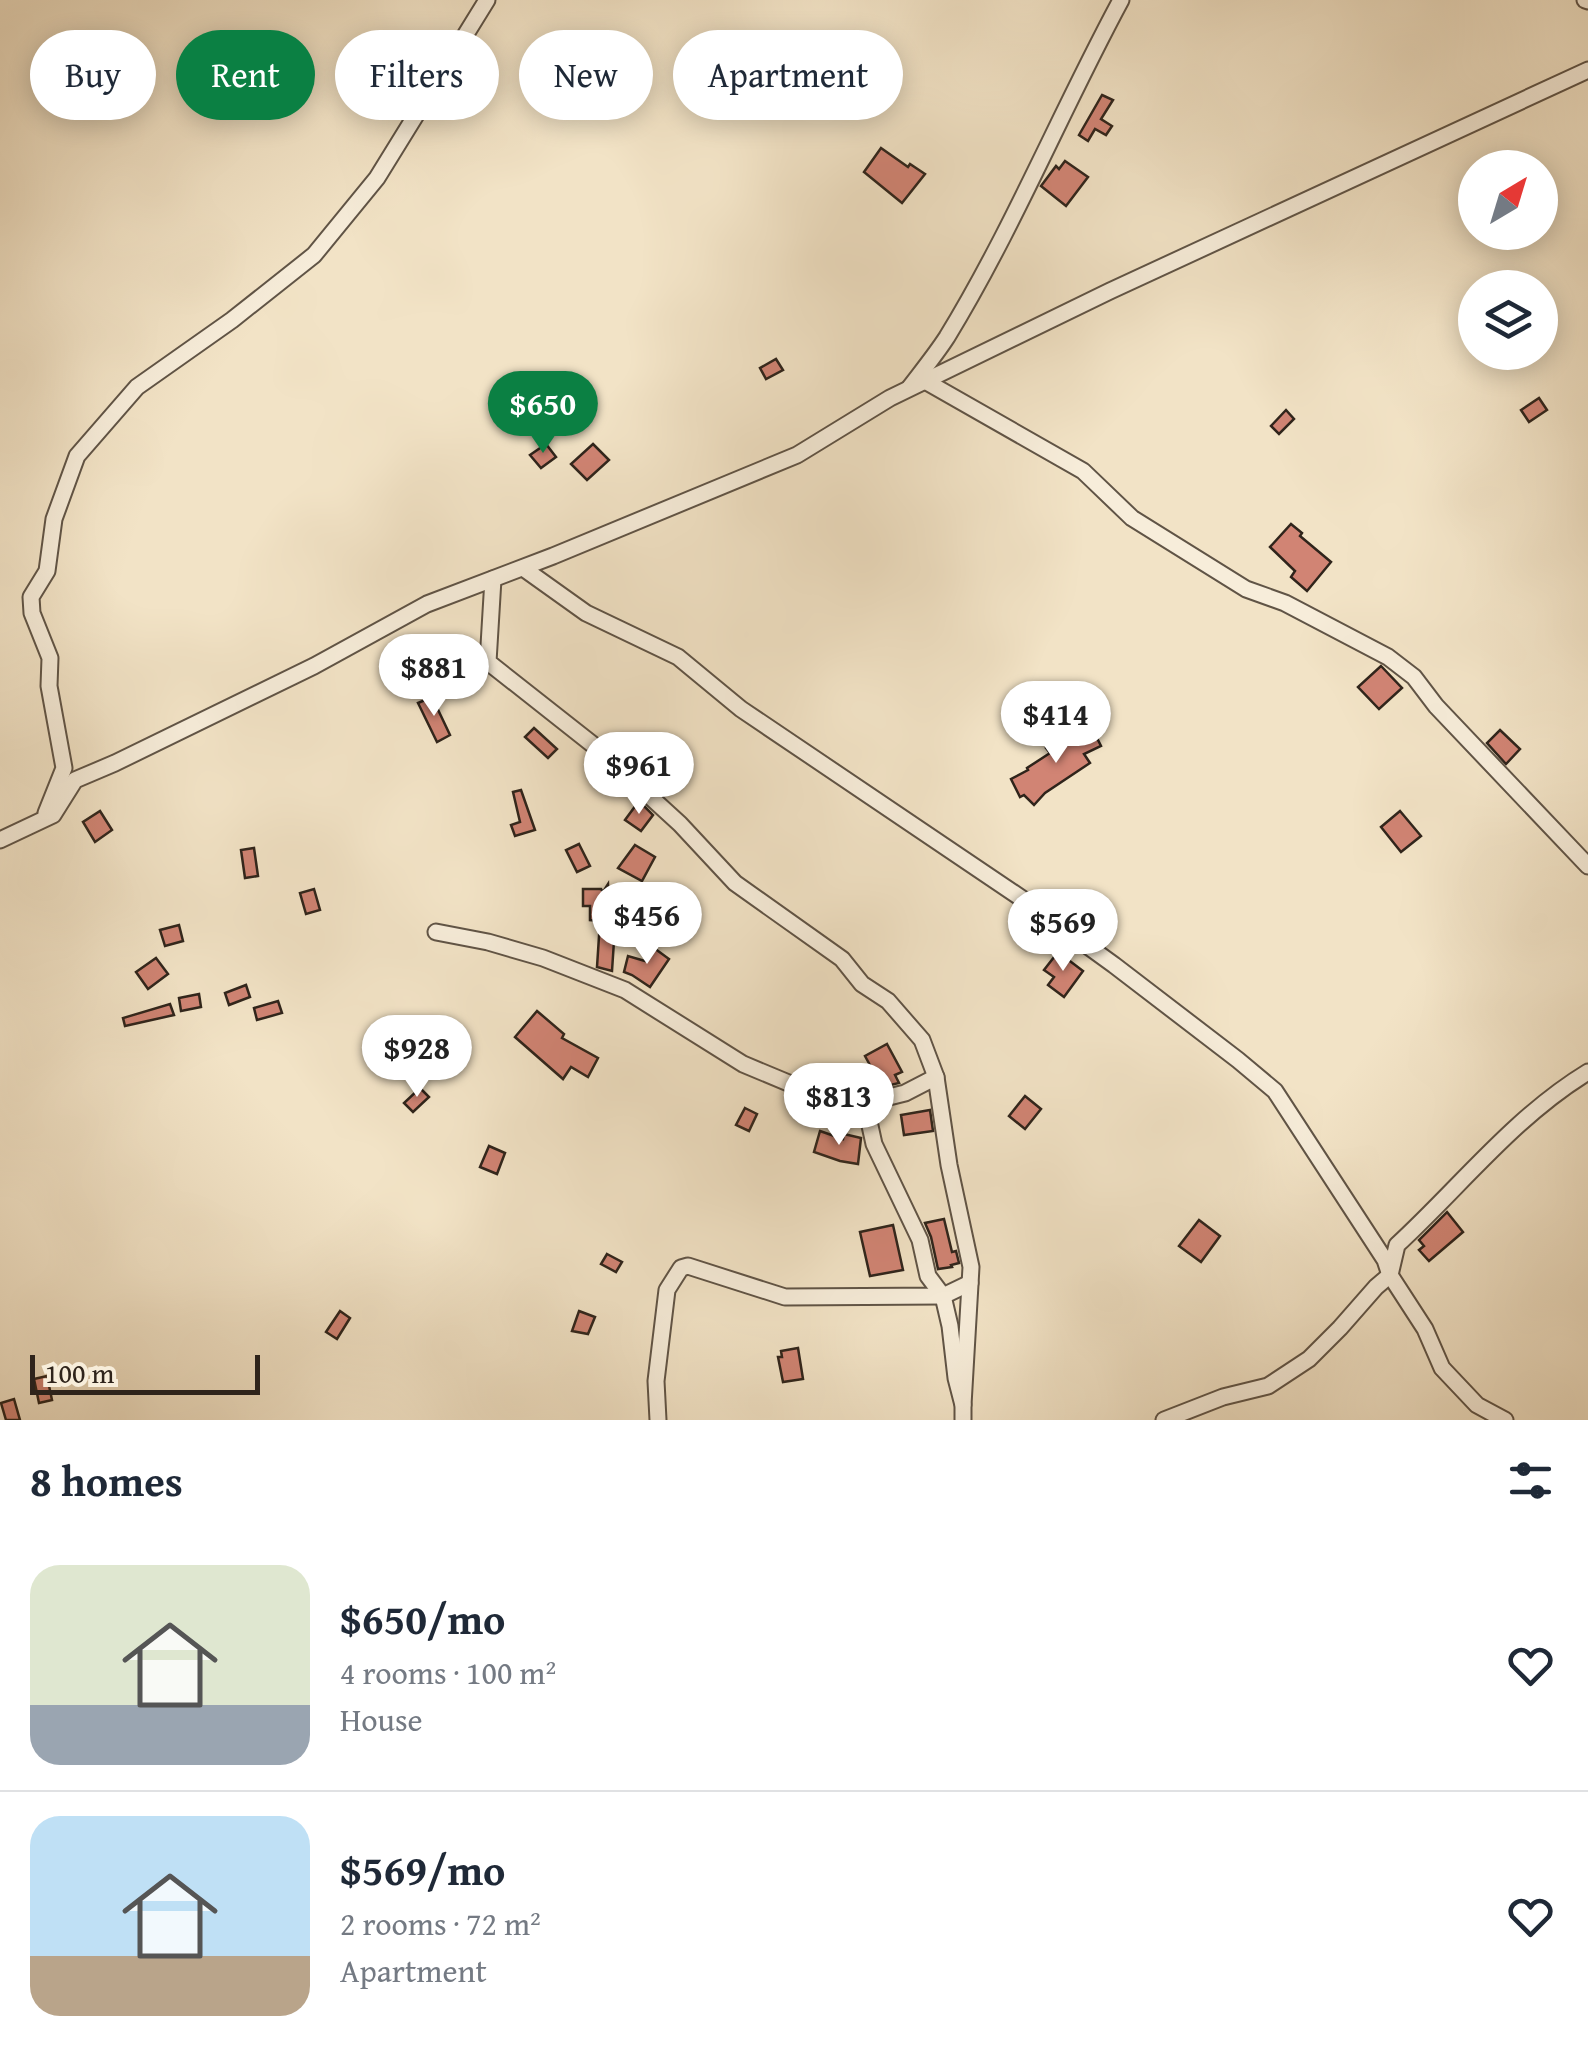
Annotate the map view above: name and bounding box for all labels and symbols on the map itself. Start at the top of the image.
north arrow [1458,150,1558,250]
pin: $650 [484,371,602,456]
pin: $881 [375,634,493,719]
pin: $414 [997,681,1115,766]
pin: $961 [580,732,698,817]
pin: $456 [588,882,706,967]
pin: $569 [1004,889,1122,974]
pin: $928 [358,1015,476,1100]
pin: $813 [780,1063,898,1148]
scale bar [30,1350,260,1394]

